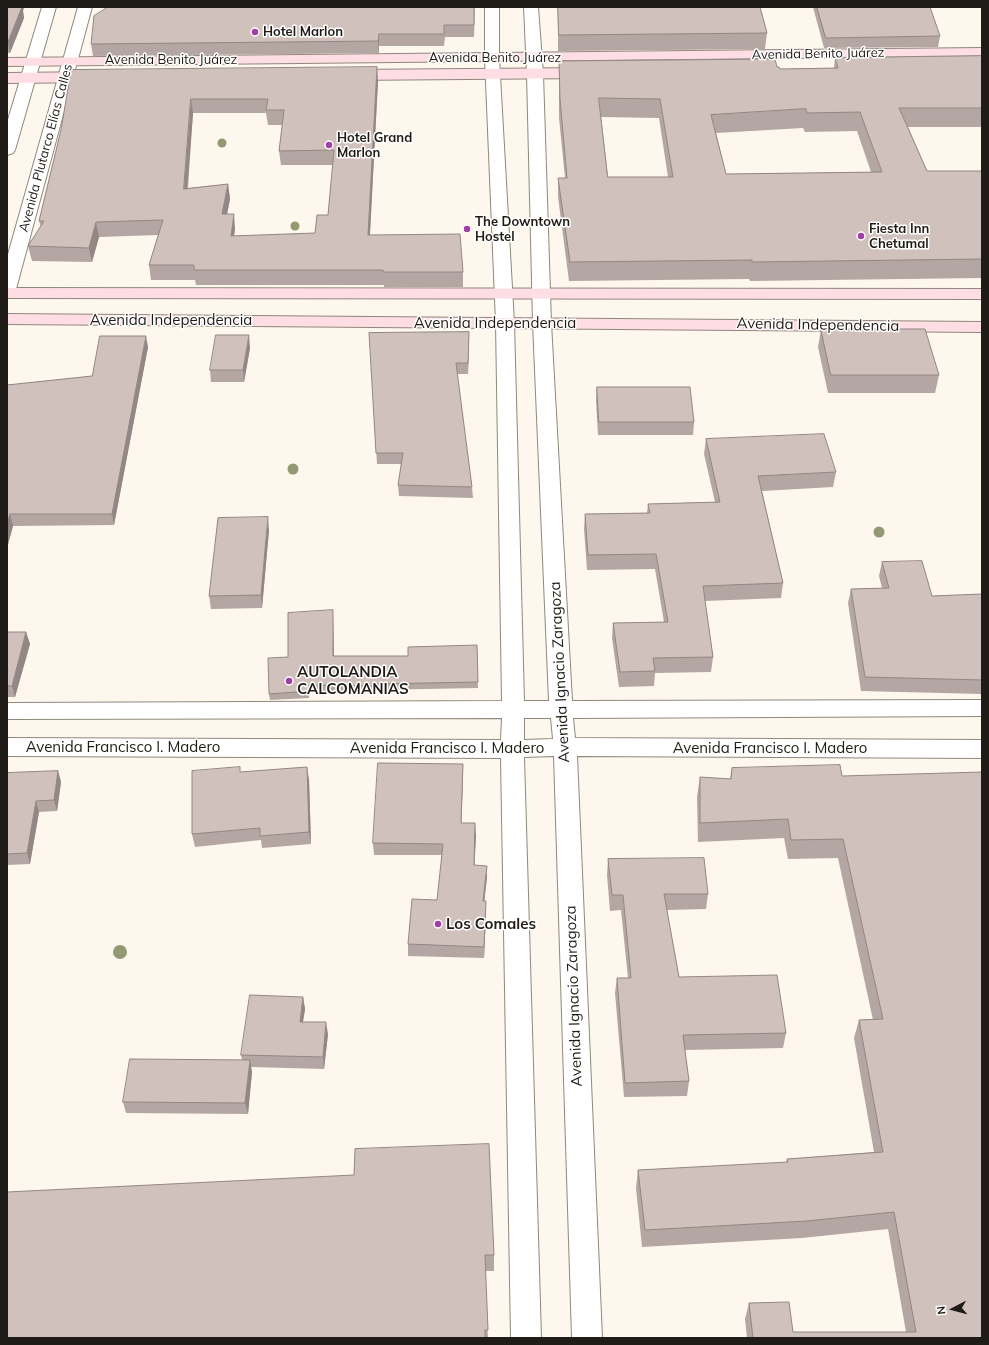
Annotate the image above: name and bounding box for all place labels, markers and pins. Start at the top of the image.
place label: Hotel Marlon [263,24,343,40]
marker: Hotel Marlon [250,27,260,37]
place label: Hotel Grand Marlon [337,130,412,161]
marker: Hotel Grand Marlon [324,140,334,150]
place label: The Downtown Hostel [475,214,570,245]
place label: Fiesta Inn Chetumal [869,221,929,252]
marker: The Downtown Hostel [462,224,472,234]
marker: Fiesta Inn Chetumal [856,231,866,241]
place label: AUTOLANDIA CALCOMANIAS [297,663,409,698]
marker: AUTOLANDIA CALCOMANIAS [284,676,294,686]
place label: Los Comales [446,915,536,933]
marker: Los Comales [433,919,443,929]

